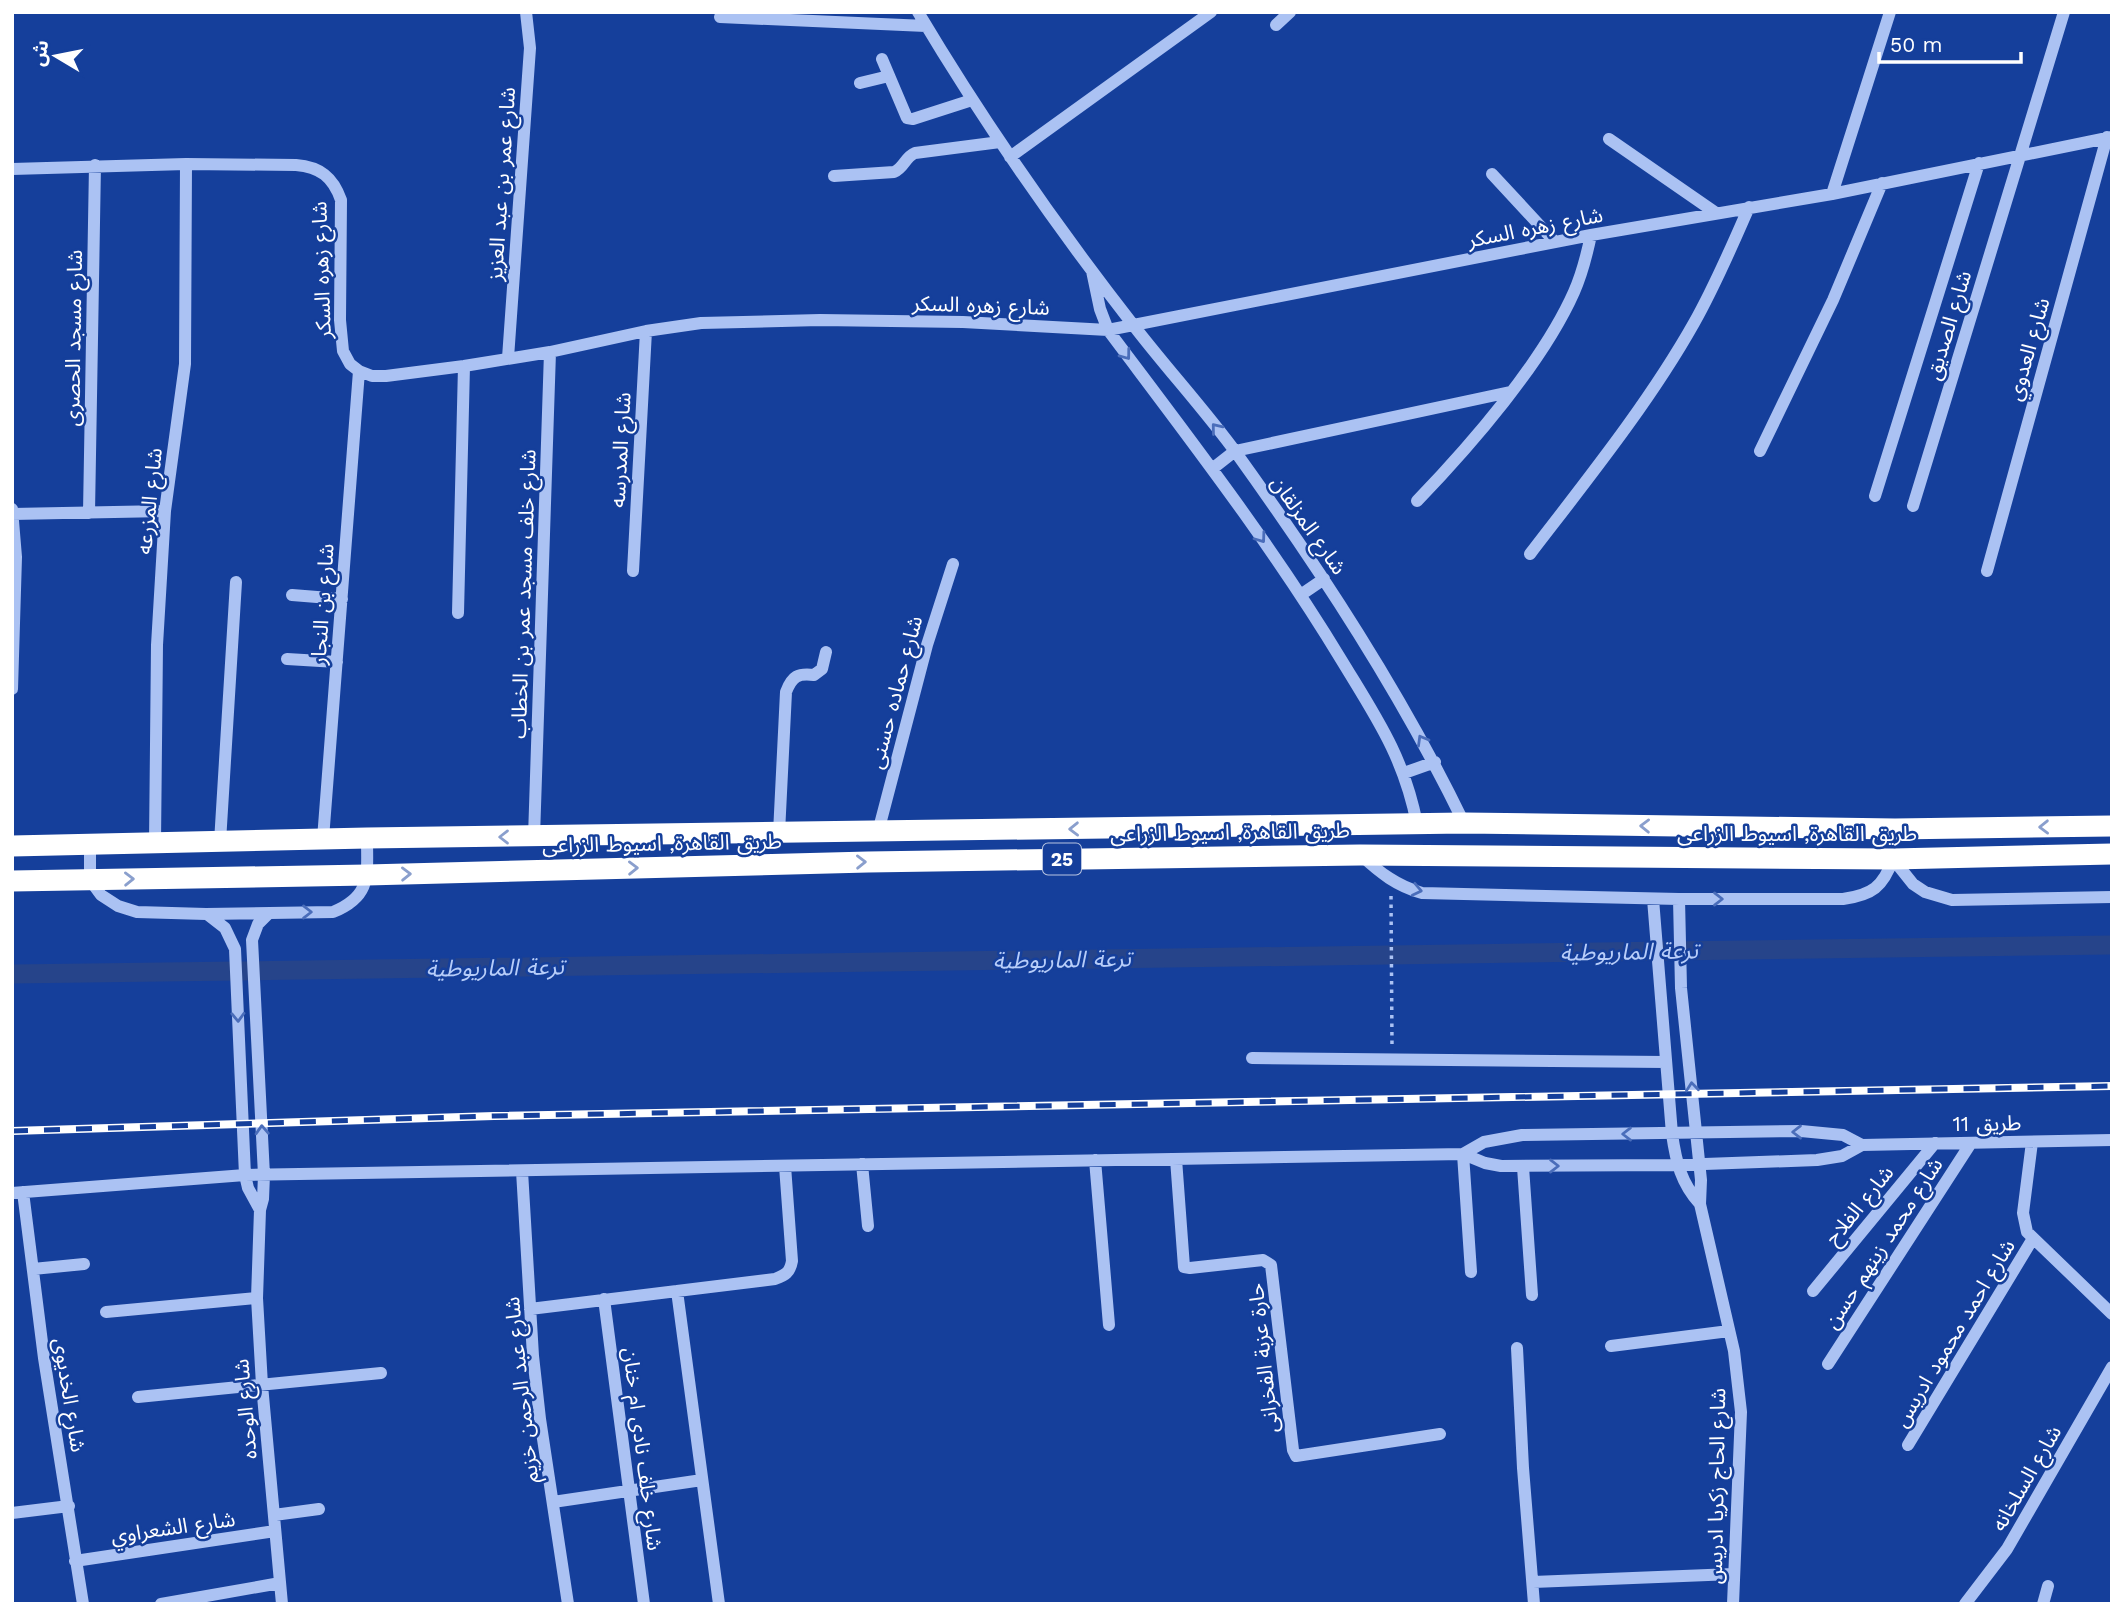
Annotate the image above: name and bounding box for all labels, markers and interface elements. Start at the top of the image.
north arrow [21,21,91,91]
scale bar [1879,21,2021,65]
text: 50 m [1890,32,1942,57]
text: ش [26,38,53,68]
street label: شارع عمر بن عبد العزيز [482,86,523,283]
street label: شارع زهره السكر [306,201,339,340]
street label: شارع زهره السكر [1464,202,1605,256]
street label: شارع مسجد الحصرى [59,249,90,427]
street label: شارع الصديق [1920,267,1979,384]
street label: شارع زهره السكر [911,290,1050,323]
street label: شارع العدوي [2001,295,2058,404]
one-way arrow [1118,347,1131,359]
street label: شارع المدرسه [604,392,639,509]
one-way arrow [1212,423,1224,436]
street label: شارع المزرعه [131,447,170,556]
street label: شارع خلف مسجد عمر بن الخطاب [505,449,544,739]
street label: شارع المزلقان [1263,471,1352,581]
one-way arrow [1253,530,1266,543]
street label: شارع بن النجار [305,543,342,666]
street label: شارع حماده حسنى [863,613,930,772]
one-way arrow [1417,735,1430,748]
street label: طريق القاهرة, اسيوط الزراعى [1110,817,1350,848]
one-way arrow [1639,818,1650,833]
one-way arrow [2038,819,2048,835]
street label: طريق القاهرة, اسيوط الزراعى [1677,821,1917,847]
one-way arrow [1068,822,1079,837]
street label: طريق القاهرة, اسيوط الزراعى [542,828,782,859]
one-way arrow [498,829,508,845]
road number: 25 [1043,844,1081,874]
one-way arrow [856,854,867,870]
one-way arrow [629,860,639,876]
one-way arrow [401,866,412,882]
one-way arrow [125,871,135,887]
one-way arrow [1411,882,1423,897]
one-way arrow [1713,891,1723,907]
one-way arrow [302,904,313,920]
water label: ترعة الماريوطية [1560,937,1702,967]
water label: ترعة الماريوطية [993,945,1135,975]
water label: ترعة الماريوطية [426,953,568,983]
one-way arrow [231,1012,246,1023]
one-way arrow [1684,1082,1699,1093]
street label: طريق 11 [1952,1110,2022,1137]
one-way arrow [254,1124,269,1135]
one-way arrow [1791,1124,1801,1140]
one-way arrow [1622,1126,1632,1142]
street label: شارع محمد زينهم حسن [1818,1153,1950,1335]
one-way arrow [1548,1159,1559,1174]
street label: شارع الفلاح [1819,1160,1901,1252]
street label: شارع احمد محمود ادريس [1888,1235,2023,1433]
street label: حارة عزبة الفخرانى [1243,1282,1283,1434]
street label: شارع عبد الرحمن خزيم [499,1295,546,1484]
street label: شارع الخديوى [46,1336,91,1454]
street label: شارع خلف نادى ام خنان [614,1346,668,1552]
street label: شارع الوحده [228,1358,265,1460]
street label: شارع الحاج زكريا ادريس [1702,1388,1733,1584]
street label: شارع السلخانه [1986,1421,2069,1537]
street label: شارع الشعراوي [109,1506,237,1552]

